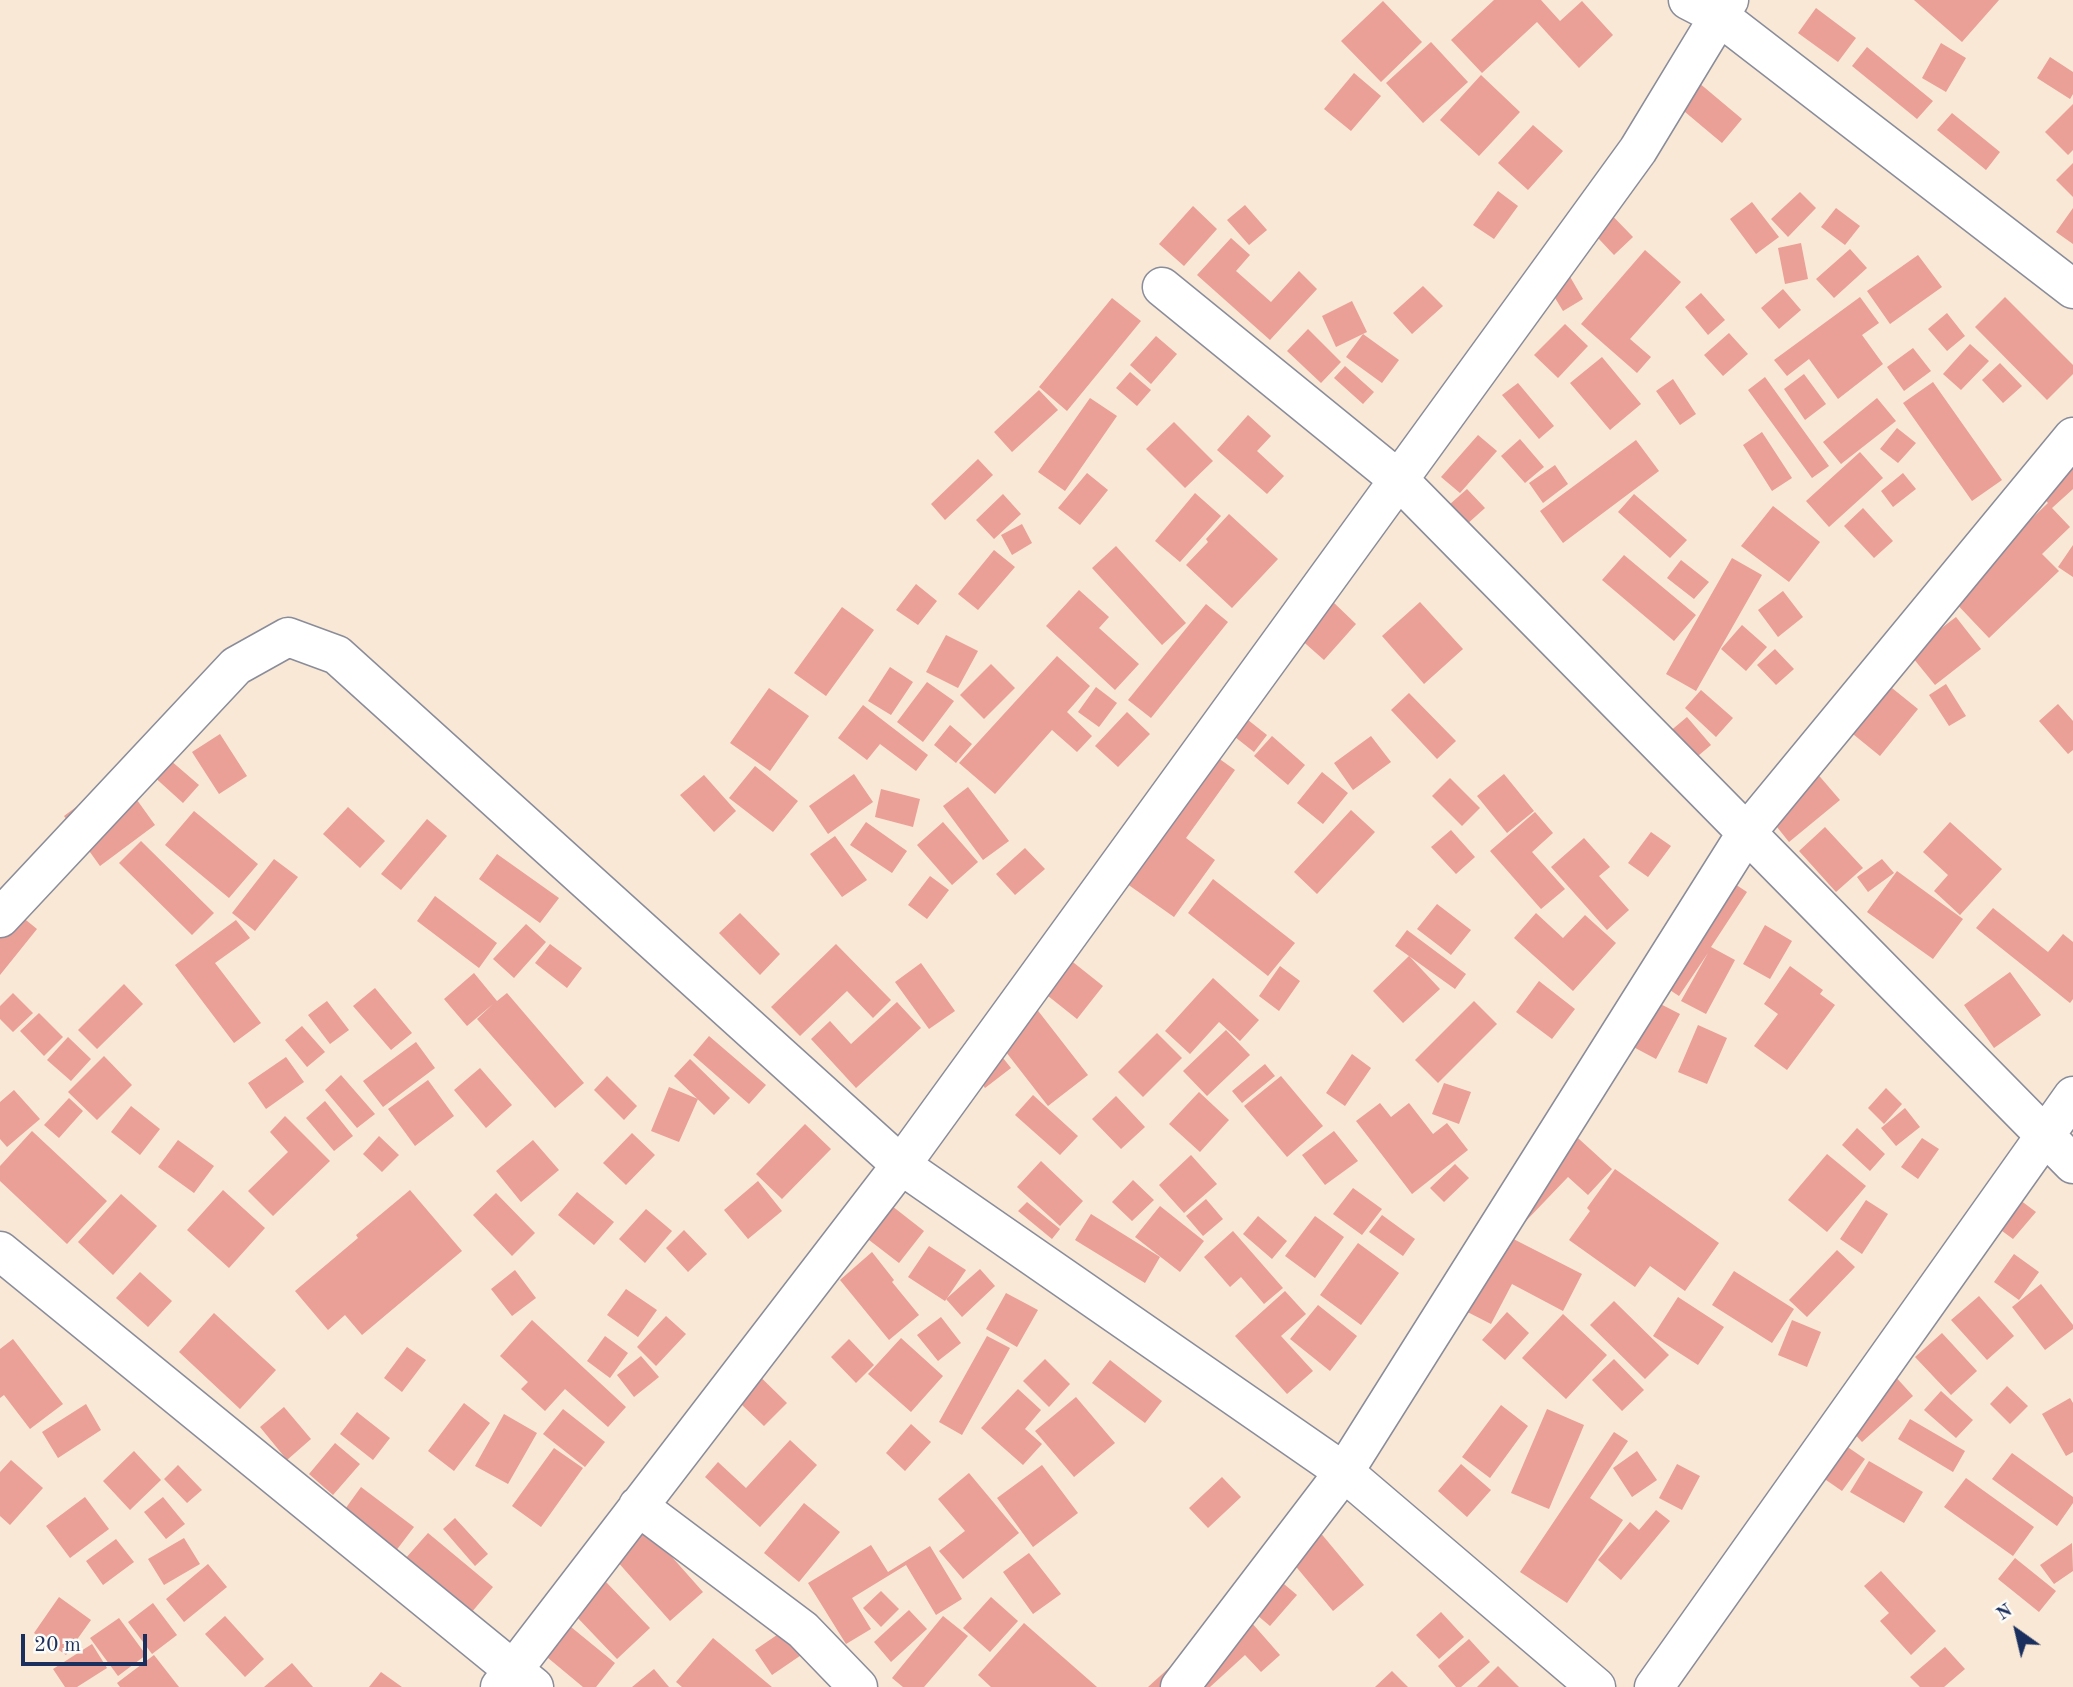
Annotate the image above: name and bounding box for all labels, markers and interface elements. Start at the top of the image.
north arrow [1982,1596,2052,1666]
text: N [1994,1601,2016,1625]
scale bar [24,1620,150,1664]
text: 20 m [34,1635,81,1656]

